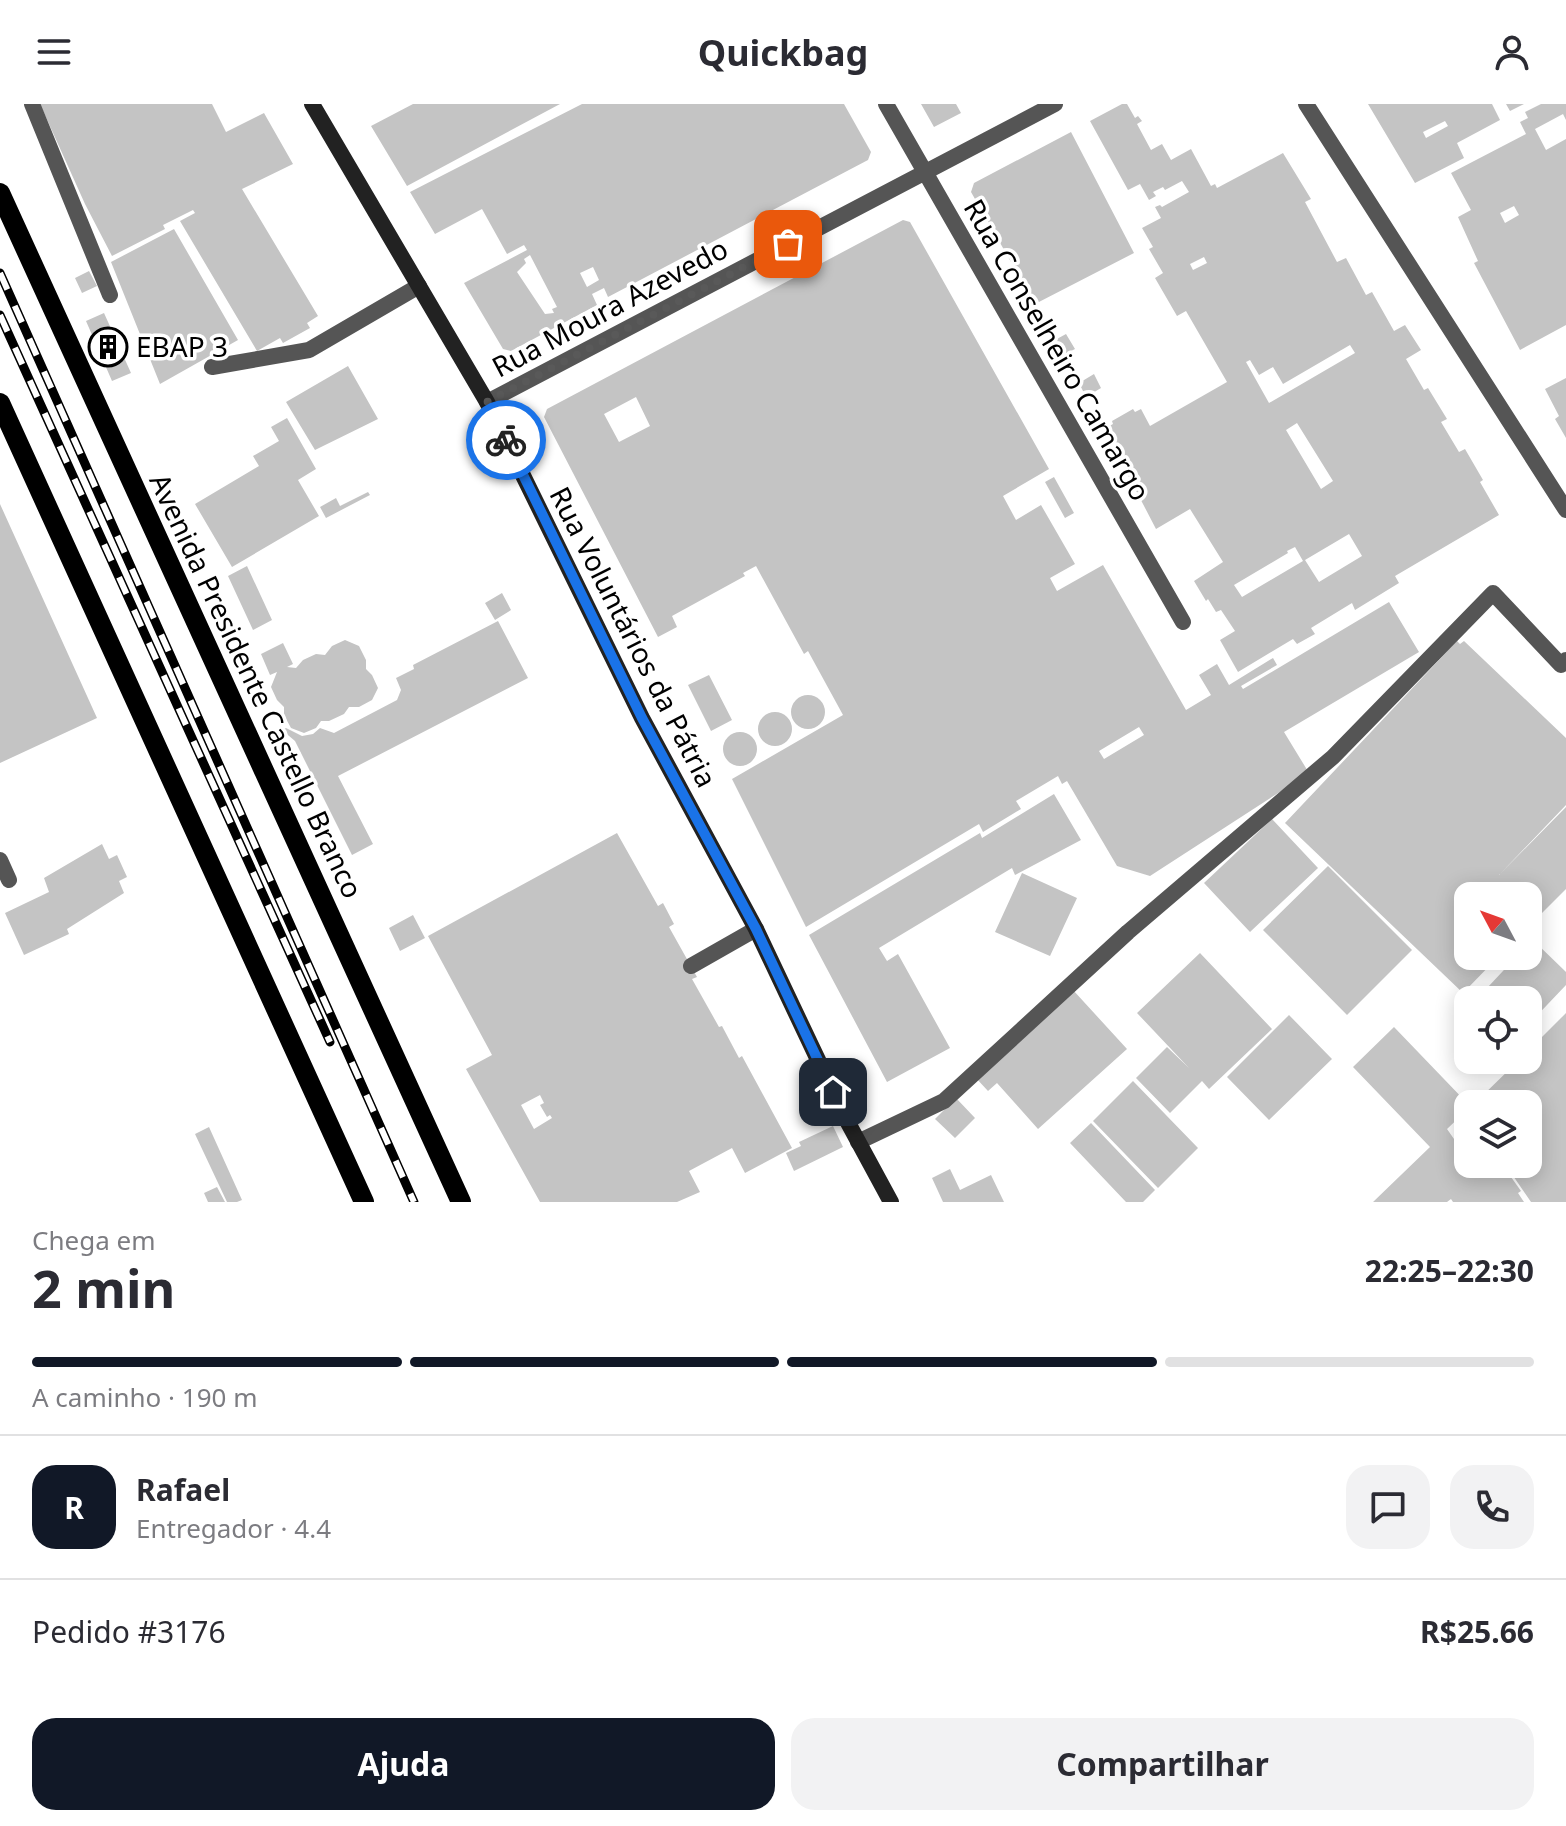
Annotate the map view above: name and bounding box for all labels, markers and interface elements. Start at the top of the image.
text: Quickbag [698,28,868,77]
icon: menu [32,30,76,74]
icon: person [1490,30,1534,74]
street label: Rua Conselheiro Camargo [956,192,1160,507]
pin [754,210,822,278]
icon: bag [766,222,810,266]
street label: Rua Moura Azevedo [485,229,734,385]
building icon: EBAP 3 [87,326,129,368]
place label: EBAP 3 [136,327,228,365]
courier [466,400,546,480]
icon: bike [484,418,528,462]
street label: Avenida Presidente Castello Branco [142,467,372,904]
street label: Rua Voluntários da Pátria [542,480,726,793]
north arrow [1454,882,1542,970]
map controls [1454,882,1542,1178]
button: locate [1454,986,1542,1074]
pin [799,1058,867,1126]
icon: home [811,1070,855,1114]
button: layers [1454,1090,1542,1178]
text: Chega em [32,1222,155,1258]
text: 22:25–22:30 [1365,1250,1534,1291]
text: 2 min [32,1252,175,1323]
text: A caminho · 190 m [32,1379,258,1415]
button: chat [1346,1465,1430,1549]
button: phone [1450,1465,1534,1549]
text: Rafael [136,1469,230,1510]
text: R [64,1487,84,1528]
text: Entregador · 4.4 [136,1510,331,1546]
text: Pedido #3176 [32,1611,226,1652]
text: R$25.66 [1420,1611,1534,1652]
button: Ajuda [32,1718,775,1810]
button: Compartilhar [791,1718,1534,1810]

